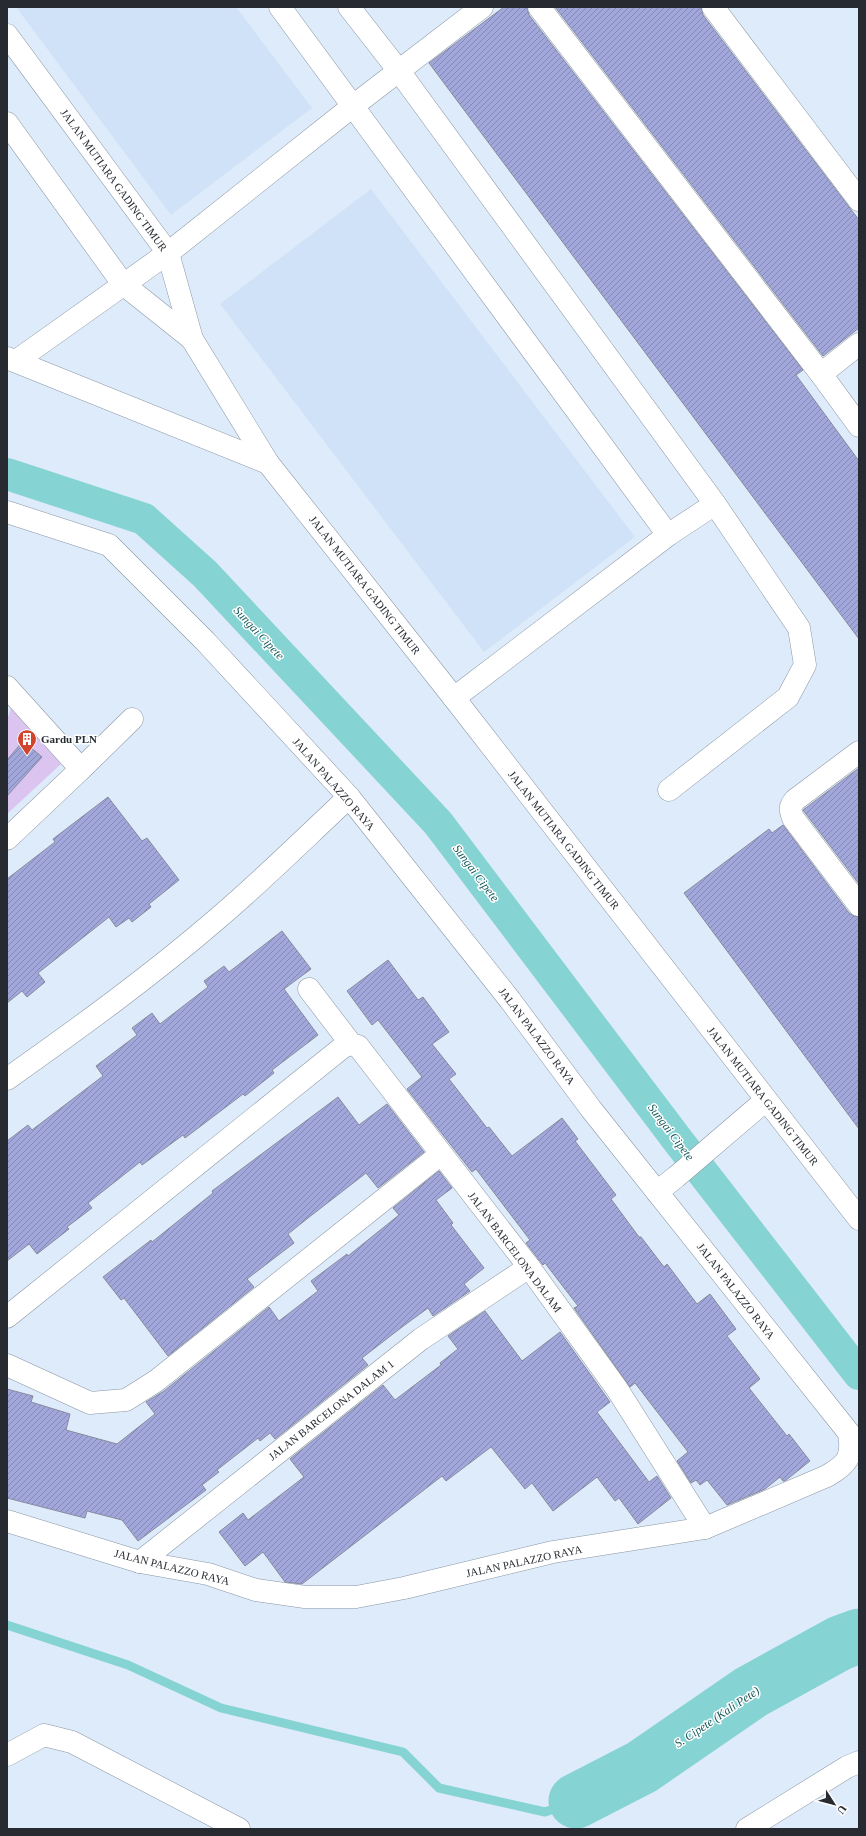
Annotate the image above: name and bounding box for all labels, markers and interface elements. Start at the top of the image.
street label: JALAN MUTIARA GADING TIMUR [58,107,170,254]
street label: JALAN MUTIARA GADING TIMUR [307,513,423,657]
water label: Sungai Cipete [231,603,288,663]
building icon: Gardu PLN [16,728,38,756]
place label: Gardu PLN [41,733,97,745]
street label: JALAN PALAZZO RAYA [291,735,377,833]
street label: JALAN MUTIARA GADING TIMUR [506,768,622,912]
water label: Sungai Cipete [450,842,502,905]
street label: JALAN PALAZZO RAYA [497,985,577,1087]
street label: JALAN MUTIARA GADING TIMUR [705,1024,821,1168]
water label: Sungai Cipete [645,1101,697,1164]
street label: JALAN BARCELONA DALAM [466,1190,564,1315]
street label: JALAN PALAZZO RAYA [695,1241,777,1341]
street label: JALAN BARCELONA DALAM 1 [266,1357,396,1463]
street label: JALAN PALAZZO RAYA [465,1543,583,1579]
street label: JALAN PALAZZO RAYA [113,1547,231,1587]
water label: S. Cipete (Kali Pete) [672,1683,762,1751]
north arrow [814,1784,854,1824]
text: U [835,1803,849,1817]

